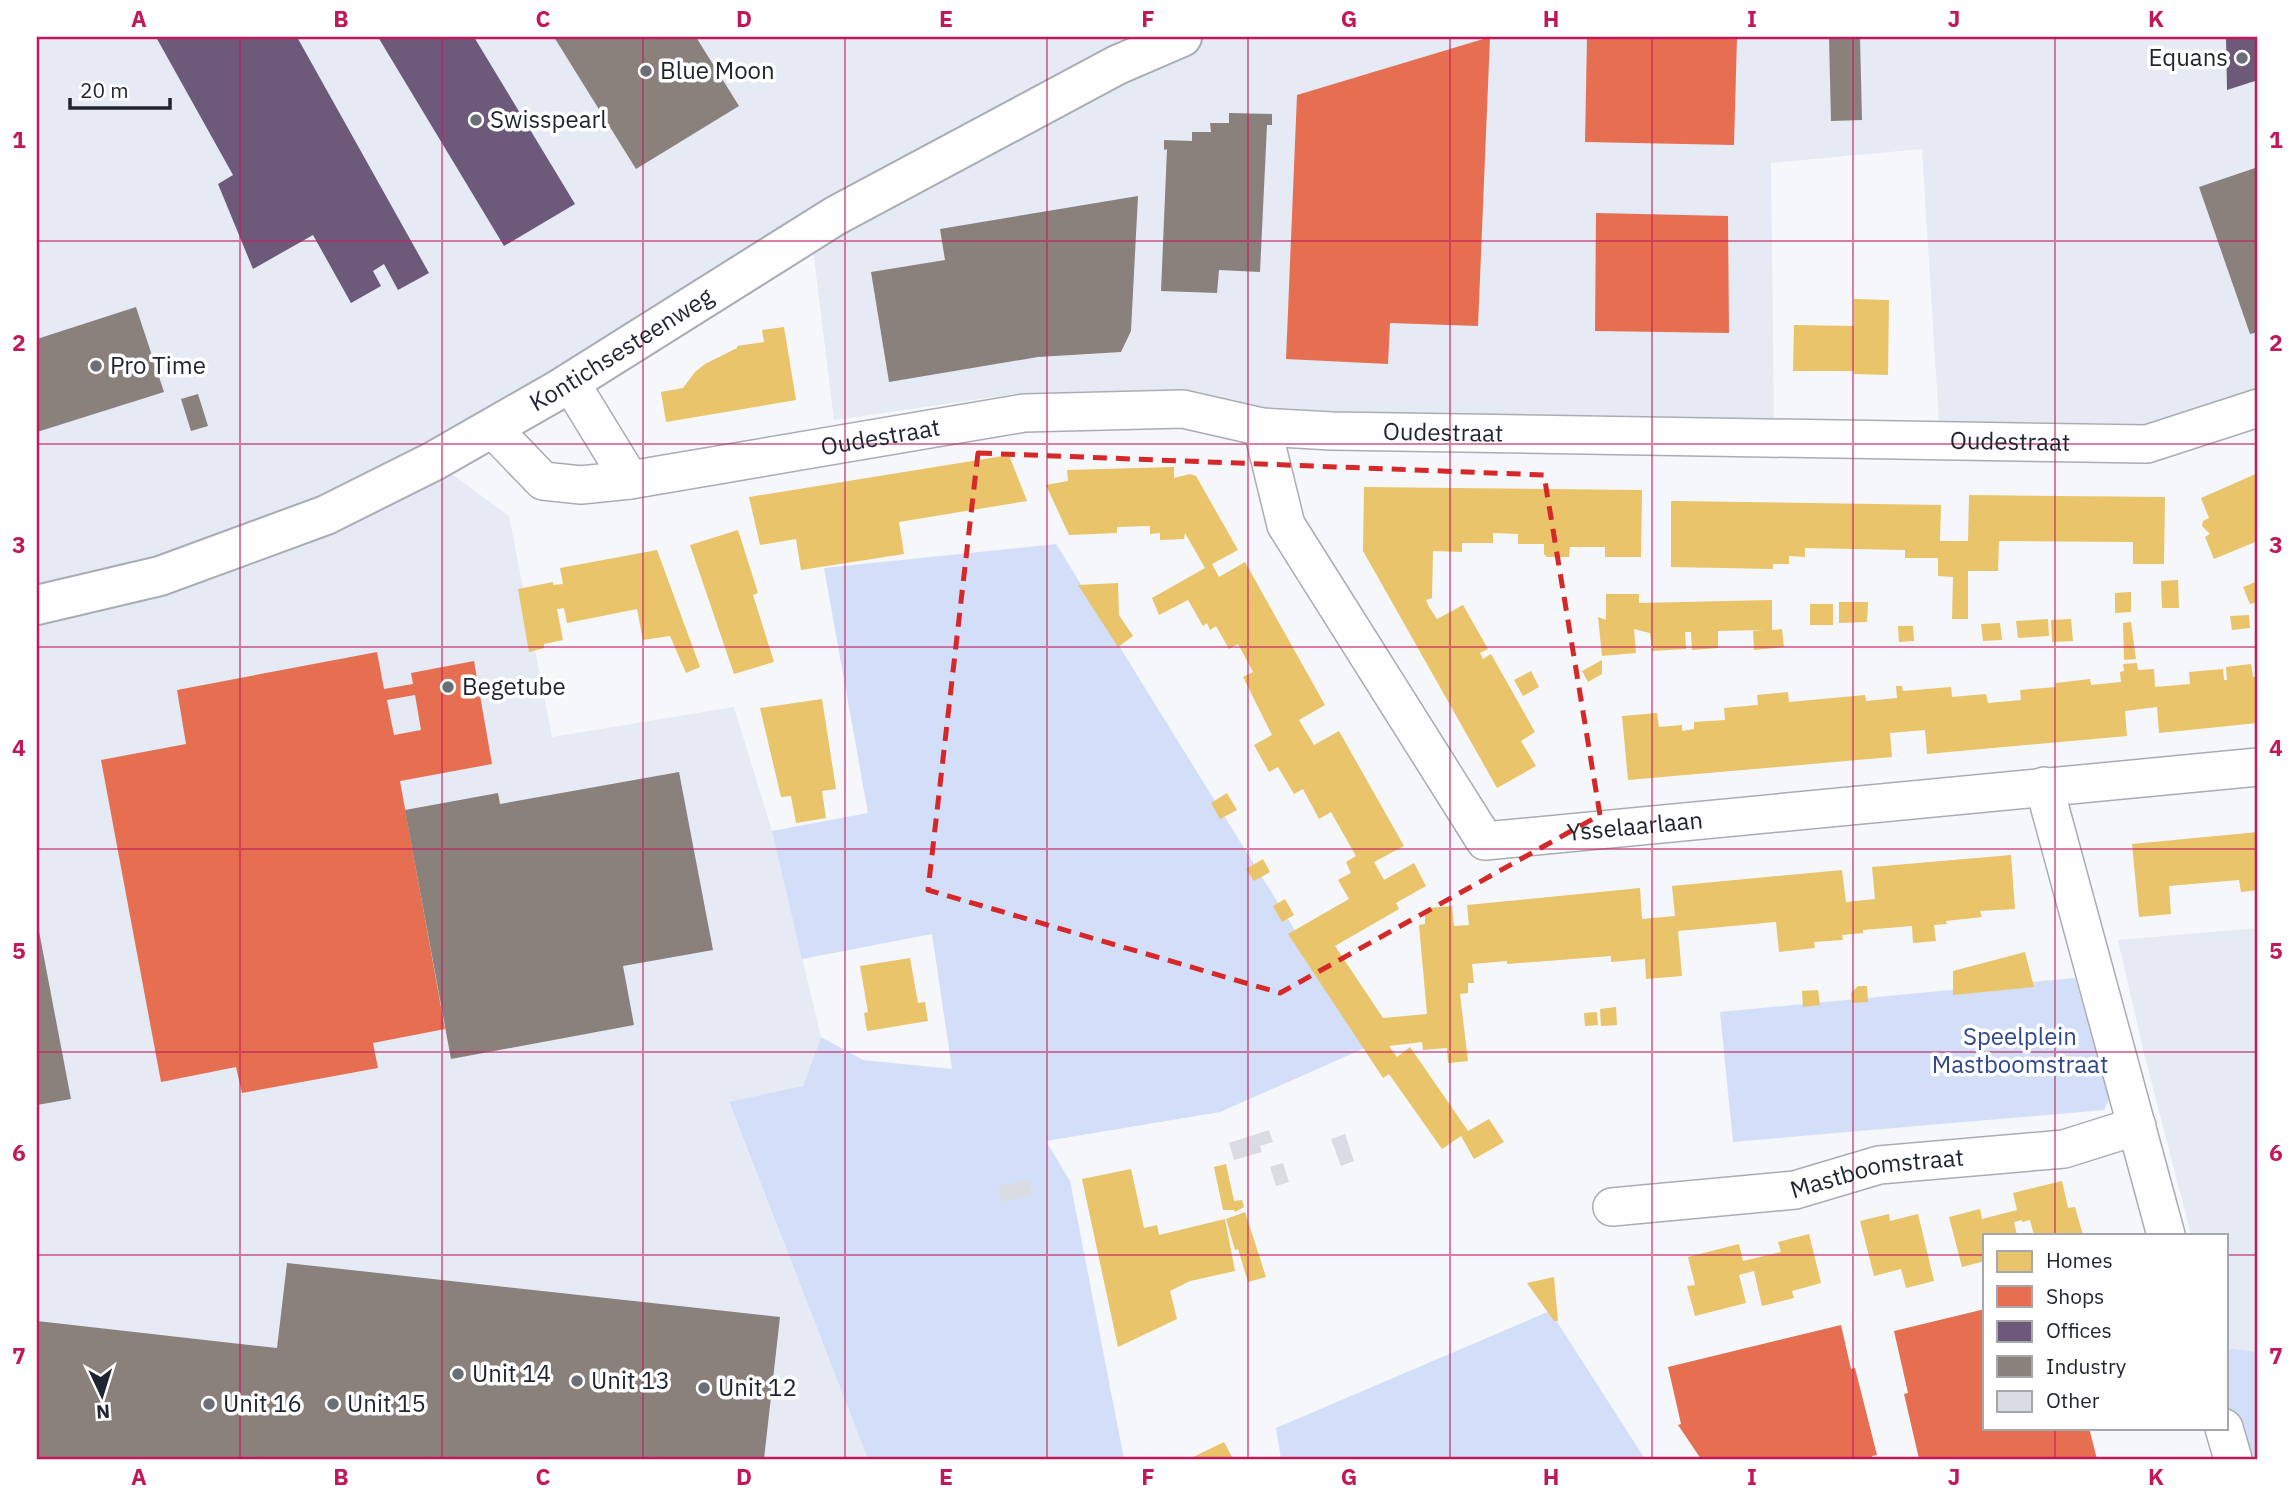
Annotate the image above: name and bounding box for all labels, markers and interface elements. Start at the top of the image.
text: A [131,3,147,33]
text: B [333,3,349,33]
text: C [536,3,551,33]
text: D [736,3,752,33]
text: E [939,3,953,33]
text: F [1141,3,1155,33]
text: G [1341,3,1357,33]
text: H [1543,3,1559,33]
text: I [1747,3,1757,33]
text: J [1948,3,1960,33]
text: K [2148,3,2164,33]
place label: Equans [2149,41,2228,73]
marker: Equans [2234,50,2250,66]
place label: Blue Moon [660,54,775,86]
marker: Blue Moon [638,63,654,79]
scale bar [70,66,170,110]
text: 20 m [80,76,129,104]
place label: Swisspearl [490,103,607,135]
marker: Swisspearl [468,112,484,128]
text: 1 [12,124,26,154]
text: 1 [2269,124,2283,154]
street label: Kontichsesteenweg [523,279,719,418]
text: 2 [12,327,26,357]
text: 2 [2269,327,2283,357]
place label: Pro Time [110,349,206,381]
marker: Pro Time [88,358,104,374]
street label: Oudestraat [818,411,942,462]
street label: Oudestraat [1383,415,1504,449]
street label: Oudestraat [1950,424,2071,458]
text: 3 [12,529,26,559]
text: 3 [2269,529,2283,559]
place label: Begetube [462,670,566,702]
marker: Begetube [440,679,456,695]
text: 4 [12,732,26,762]
text: 4 [2269,732,2283,762]
street label: Ysselaarlaan [1565,803,1704,848]
text: 5 [12,935,26,965]
text: 5 [2269,935,2283,965]
park label: Speelplein Mastboomstraat [1932,1020,2108,1080]
text: 6 [12,1137,26,1167]
text: 6 [2269,1137,2283,1167]
street label: Mastboomstraat [1786,1141,1965,1206]
legend [1983,1234,2228,1430]
text: Homes [2046,1246,2113,1274]
text: Shops [2046,1282,2104,1310]
text: Offices [2046,1316,2112,1344]
text: 7 [12,1340,26,1370]
text: 7 [2269,1340,2283,1370]
text: Industry [2046,1352,2127,1380]
place label: Unit 14 [472,1357,551,1389]
north arrow [66,1360,136,1430]
place label: Unit 13 [591,1364,670,1396]
marker: Unit 14 [450,1366,466,1382]
place label: Unit 12 [718,1371,797,1403]
marker: Unit 13 [569,1373,585,1389]
marker: Unit 12 [696,1380,712,1396]
text: Other [2046,1386,2100,1414]
place label: Unit 16 [223,1387,302,1419]
place label: Unit 15 [347,1387,426,1419]
marker: Unit 16 [201,1396,217,1412]
marker: Unit 15 [325,1396,341,1412]
text: N [95,1400,111,1424]
text: A [131,1461,147,1491]
text: B [333,1461,349,1491]
text: C [536,1461,551,1491]
text: D [736,1461,752,1491]
text: E [939,1461,953,1491]
text: F [1141,1461,1155,1491]
text: G [1341,1461,1357,1491]
text: H [1543,1461,1559,1491]
text: I [1747,1461,1757,1491]
text: J [1948,1461,1960,1491]
text: K [2148,1461,2164,1491]

